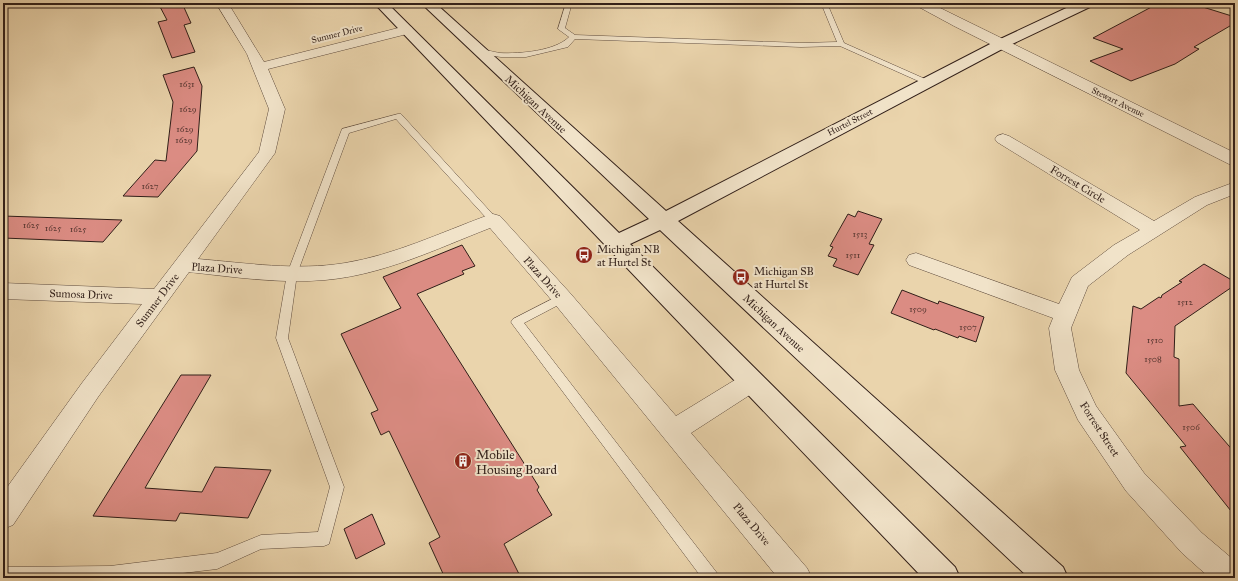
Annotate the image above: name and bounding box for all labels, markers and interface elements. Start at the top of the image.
street label: Sumner Drive [310,22,364,45]
street label: Michigan Avenue [502,73,569,136]
house number: 1631 [179,78,195,89]
street label: Stewart Avenue [1090,84,1147,119]
house number: 1629 [179,103,197,114]
street label: Hurtel Street [825,105,875,138]
house number: 1629 [176,123,194,134]
house number: 1629 [175,134,193,145]
street label: Forrest Circle [1048,163,1108,206]
house number: 1627 [141,180,159,191]
house number: 1625 [23,219,40,230]
house number: 1625 [45,222,62,233]
house number: 1625 [70,223,87,234]
house number: 1513 [853,228,868,239]
place label: Michigan NB at Hurtel St [597,243,660,269]
bus stop icon: Michigan NB at Hurtel St [574,245,594,265]
house number: 1511 [846,249,861,260]
street label: Plaza Drive [521,254,565,301]
street label: Plaza Drive [191,260,243,277]
place label: Michigan SB at Hurtel St [754,265,814,291]
bus stop icon: Michigan SB at Hurtel St [731,267,751,287]
street label: Sumner Drive [133,271,182,330]
street label: Sumosa Drive [49,287,113,302]
street label: Michigan Avenue [740,292,807,355]
house number: 1512 [1177,296,1193,307]
house number: 1509 [909,303,927,314]
house number: 1507 [959,321,977,332]
house number: 1510 [1147,334,1163,345]
house number: 1508 [1144,353,1162,364]
street label: Forrest Street [1077,399,1122,459]
house number: 1506 [1182,421,1200,432]
place label: Mobile Housing Board [476,447,557,478]
building icon: Mobile Housing Board [453,451,473,471]
street label: Plaza Drive [730,500,773,549]

